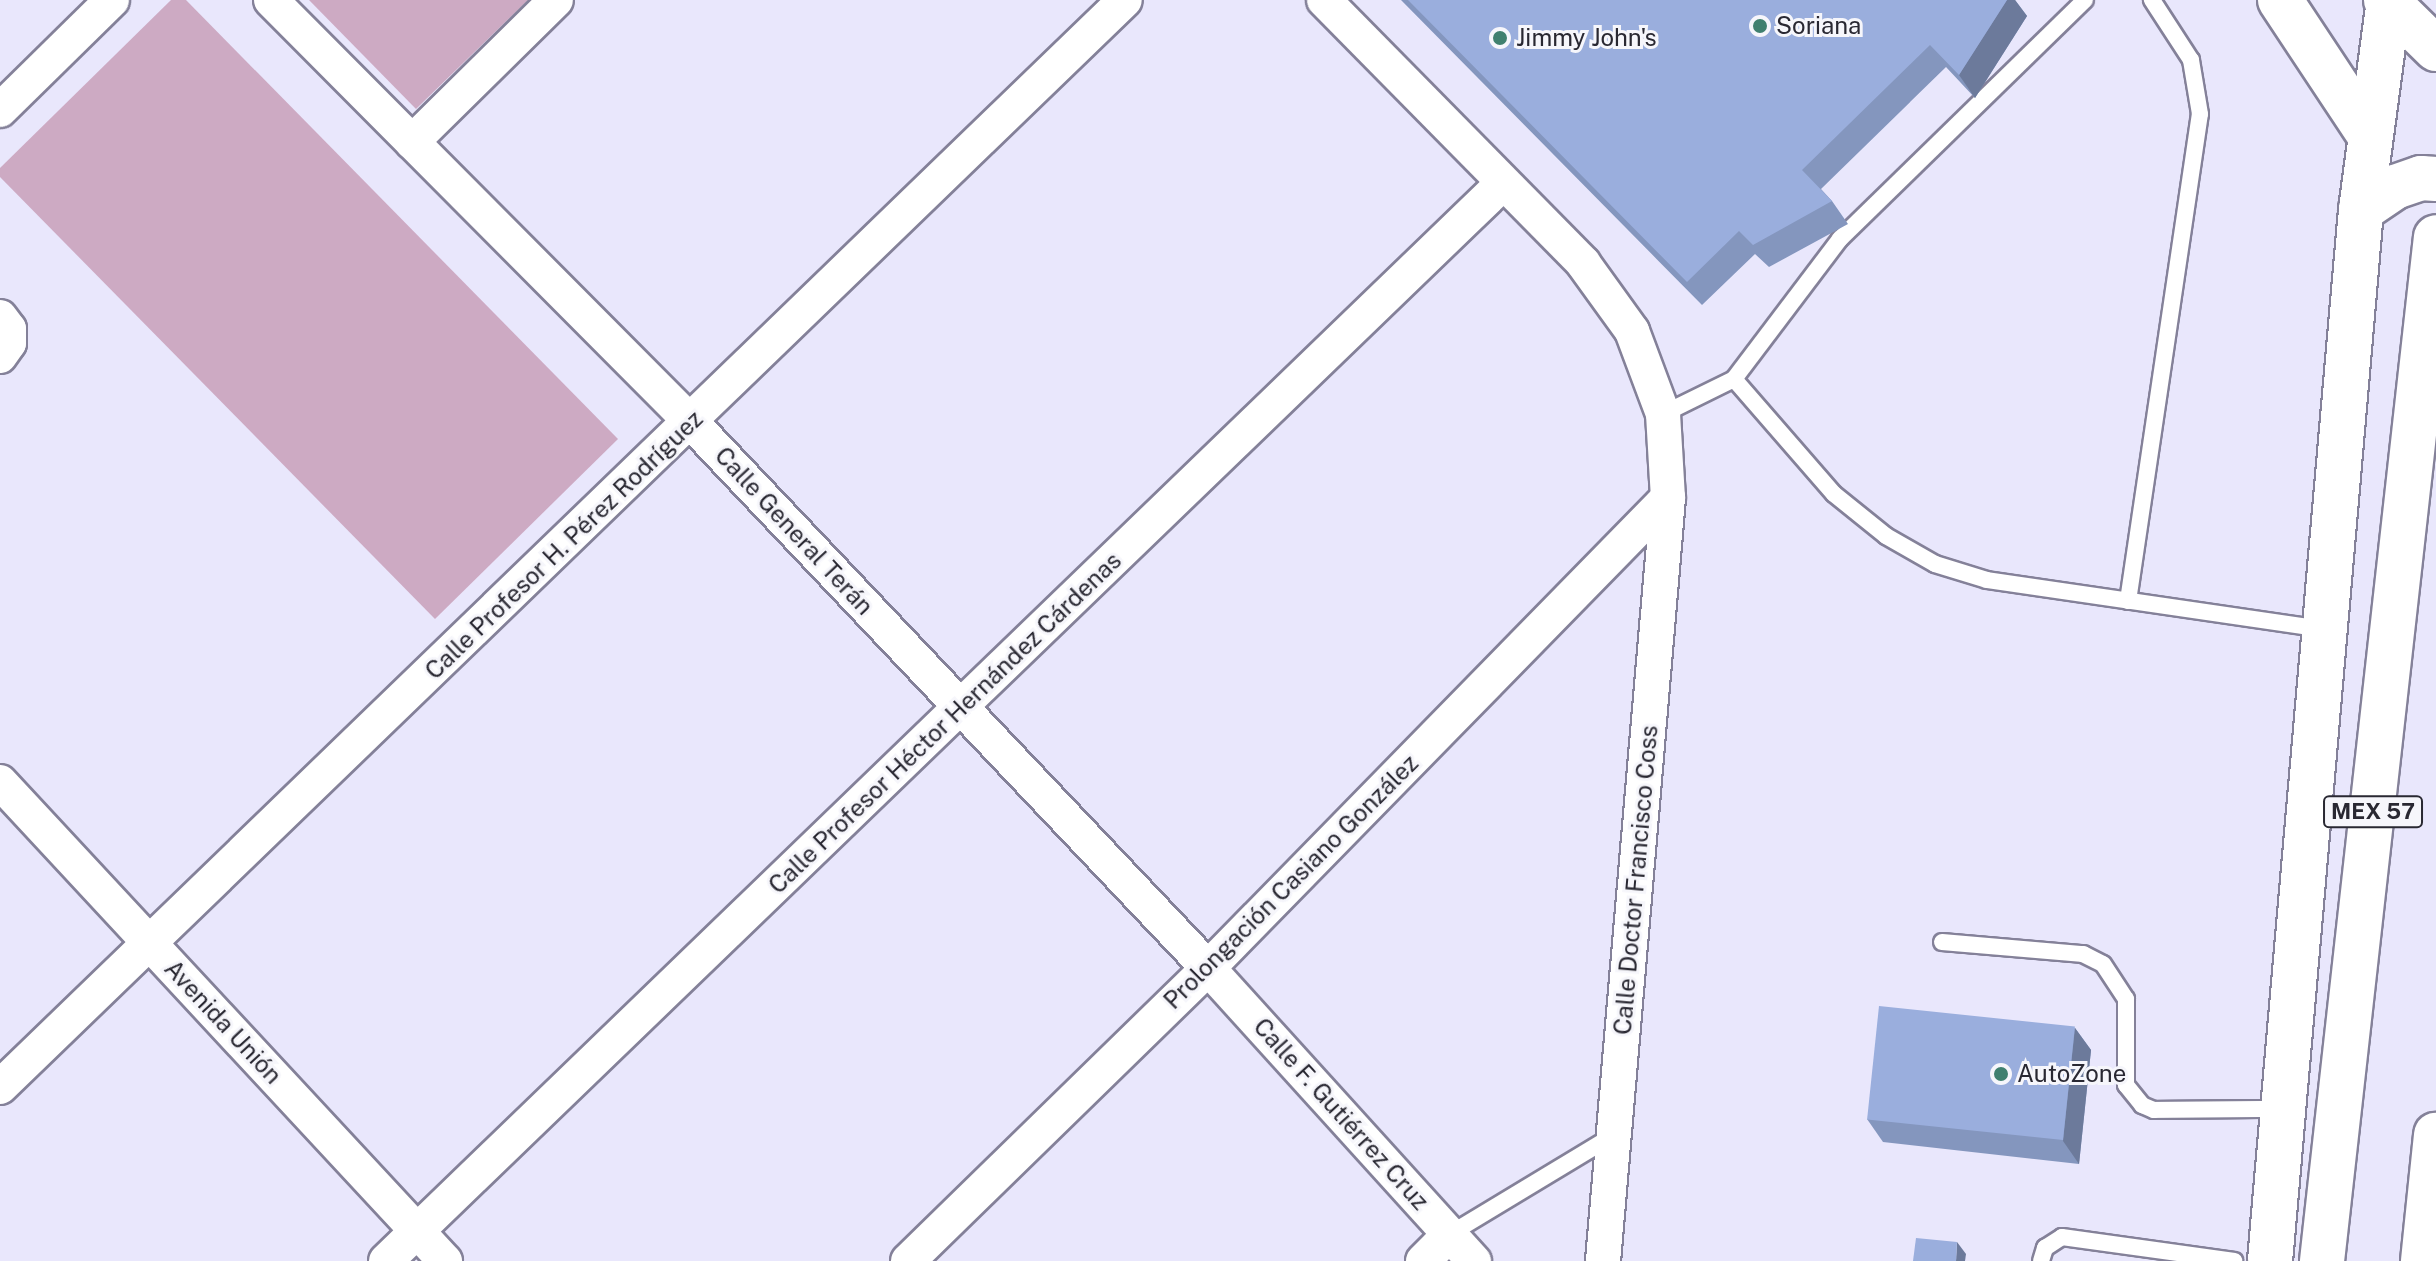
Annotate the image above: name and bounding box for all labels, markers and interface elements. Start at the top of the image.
place label: Soriana [1776,12,1861,40]
marker: Soriana [1751,17,1769,35]
place label: Jimmy John's [1516,24,1657,52]
marker: Jimmy John's [1491,29,1509,47]
street label: Calle Profesor H. Pérez Rodríguez [419,405,709,685]
street label: Calle General Terán [709,441,879,621]
street label: Calle Profesor Héctor Hernández Cárdenas [763,546,1127,900]
street label: Calle Doctor Francisco Coss [1608,724,1664,1036]
street label: Prolongación Casiano González [1158,749,1424,1015]
road number: MEX 57 [2323,794,2423,830]
street label: Avenida Unión [158,954,288,1090]
street label: Calle F. Gutiérrez Cruz [1247,1012,1435,1216]
place label: AutoZone [2017,1060,2126,1088]
marker: AutoZone [1992,1065,2010,1083]

